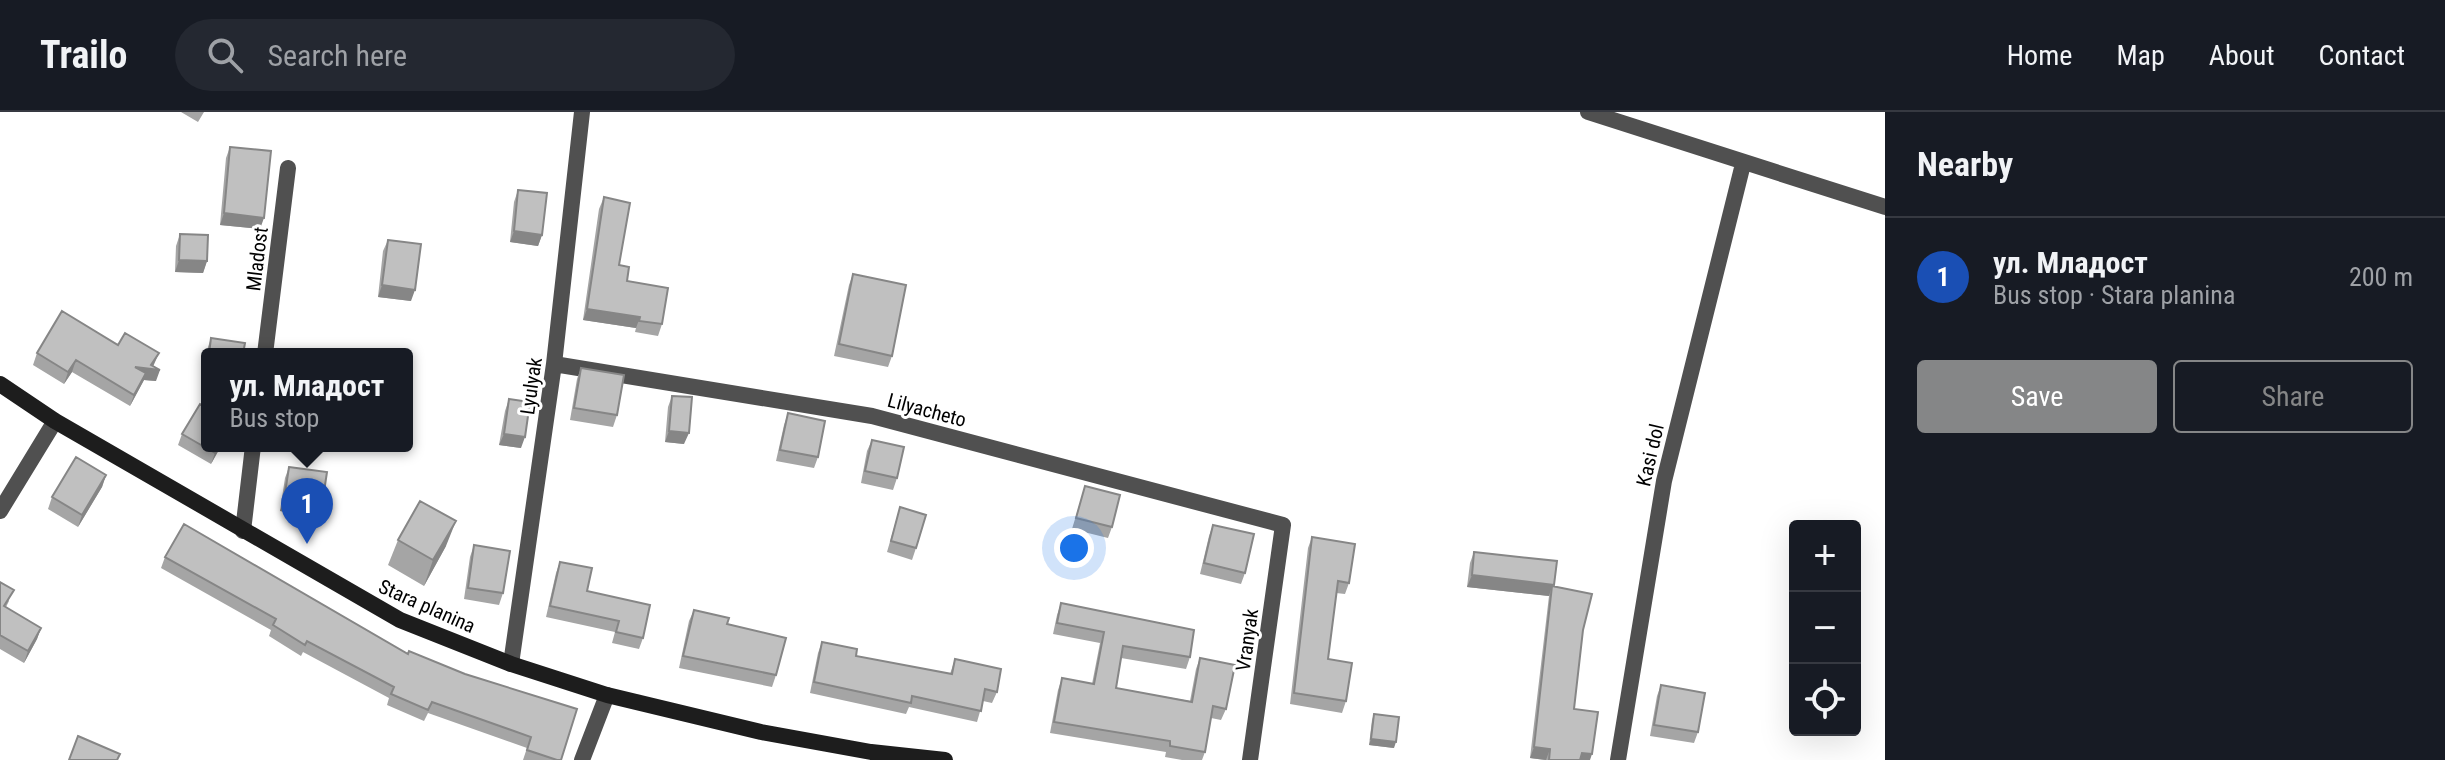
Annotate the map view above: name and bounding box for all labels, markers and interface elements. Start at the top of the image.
search box [175,19,735,91]
text: Trailo [40,33,127,77]
icon: search [203,33,247,77]
text: Search here [267,38,407,73]
text: Home [2007,39,2072,72]
text: Map [2116,39,2165,72]
text: About [2209,39,2275,72]
text: Contact [2319,39,2405,72]
text: Nearby [1917,144,2013,184]
street label: Mladost [241,226,273,292]
text: ул. Младост [1993,245,2148,280]
text: 1 [1936,262,1950,292]
text: 200 m [2349,262,2413,292]
text: Bus stop · Stara planina [1993,280,2235,310]
popup [201,348,413,452]
street label: Lyulyak [515,356,547,416]
button: Save [1917,360,2157,433]
button: Share [2173,360,2413,433]
text: ул. Младост [230,368,384,403]
street label: Lilyacheto [885,388,969,432]
text: Bus stop [230,403,319,433]
street label: Kasi dol [1631,421,1669,489]
pin: 1 [281,478,333,544]
map controls [1789,520,1861,736]
button: + [1789,520,1861,592]
your location [1054,528,1094,568]
street label: Stara planina [375,574,479,638]
button: − [1789,592,1861,664]
street label: Vranyak [1231,607,1263,673]
button: locate [1789,664,1861,736]

